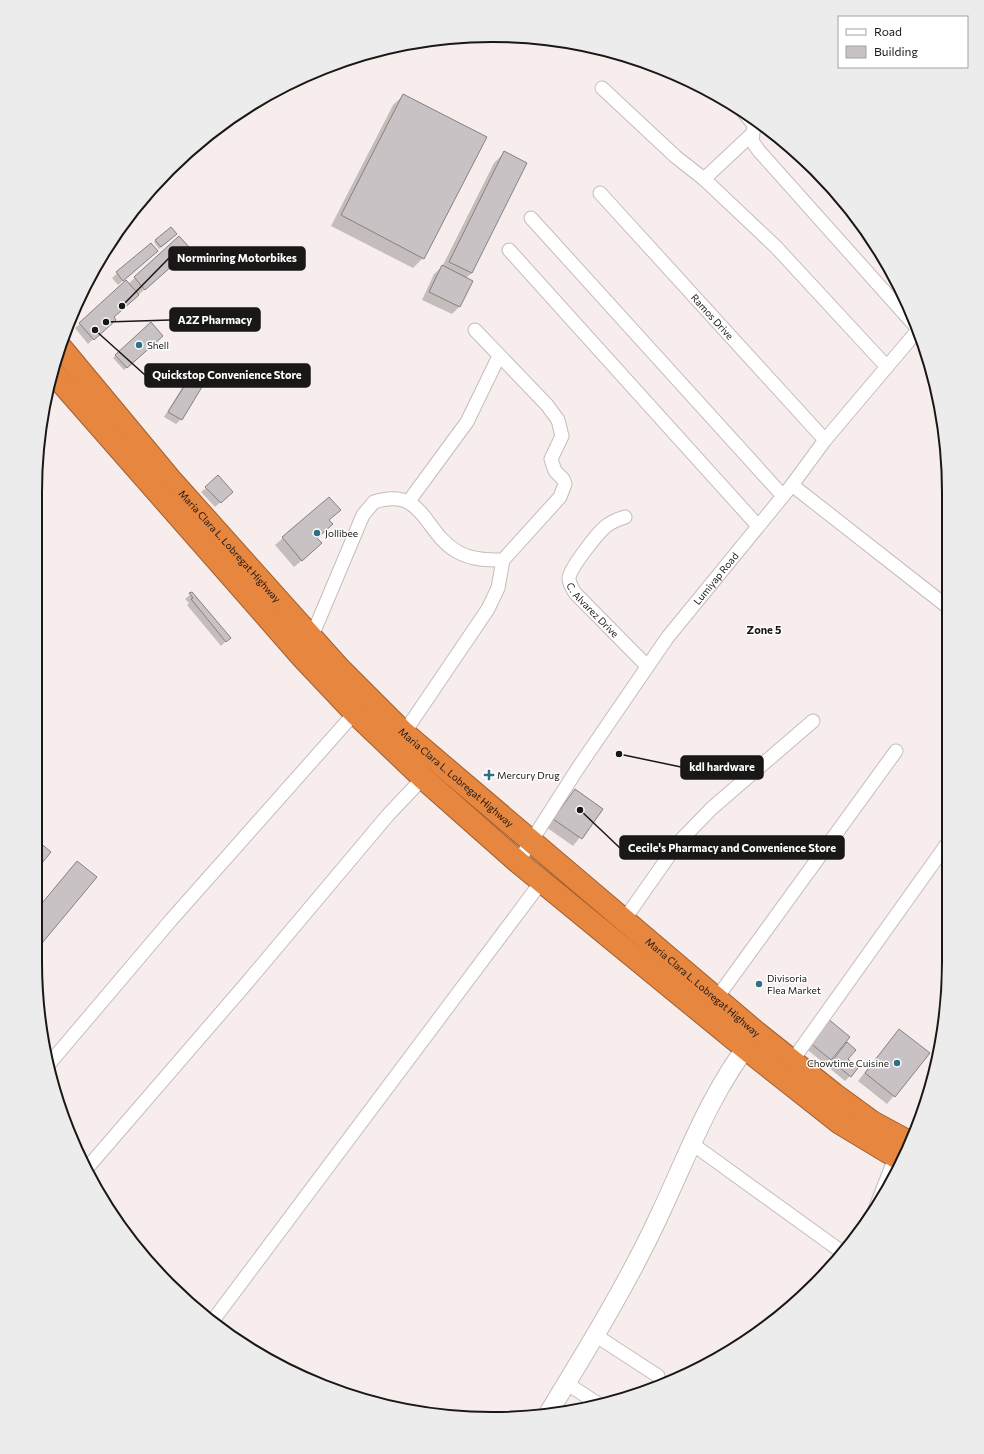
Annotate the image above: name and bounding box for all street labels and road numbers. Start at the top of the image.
street label: Ramos Drive [689,291,736,342]
street label: Maria Clara L. Lobregat Highway [177,487,283,605]
street label: Lumiyap Road [691,550,741,607]
street label: C. Alvarez Drive [564,580,621,640]
street label: Maria Clara L. Lobregat Highway [396,725,516,830]
street label: Maria Clara L. Lobregat Highway [643,935,763,1039]

